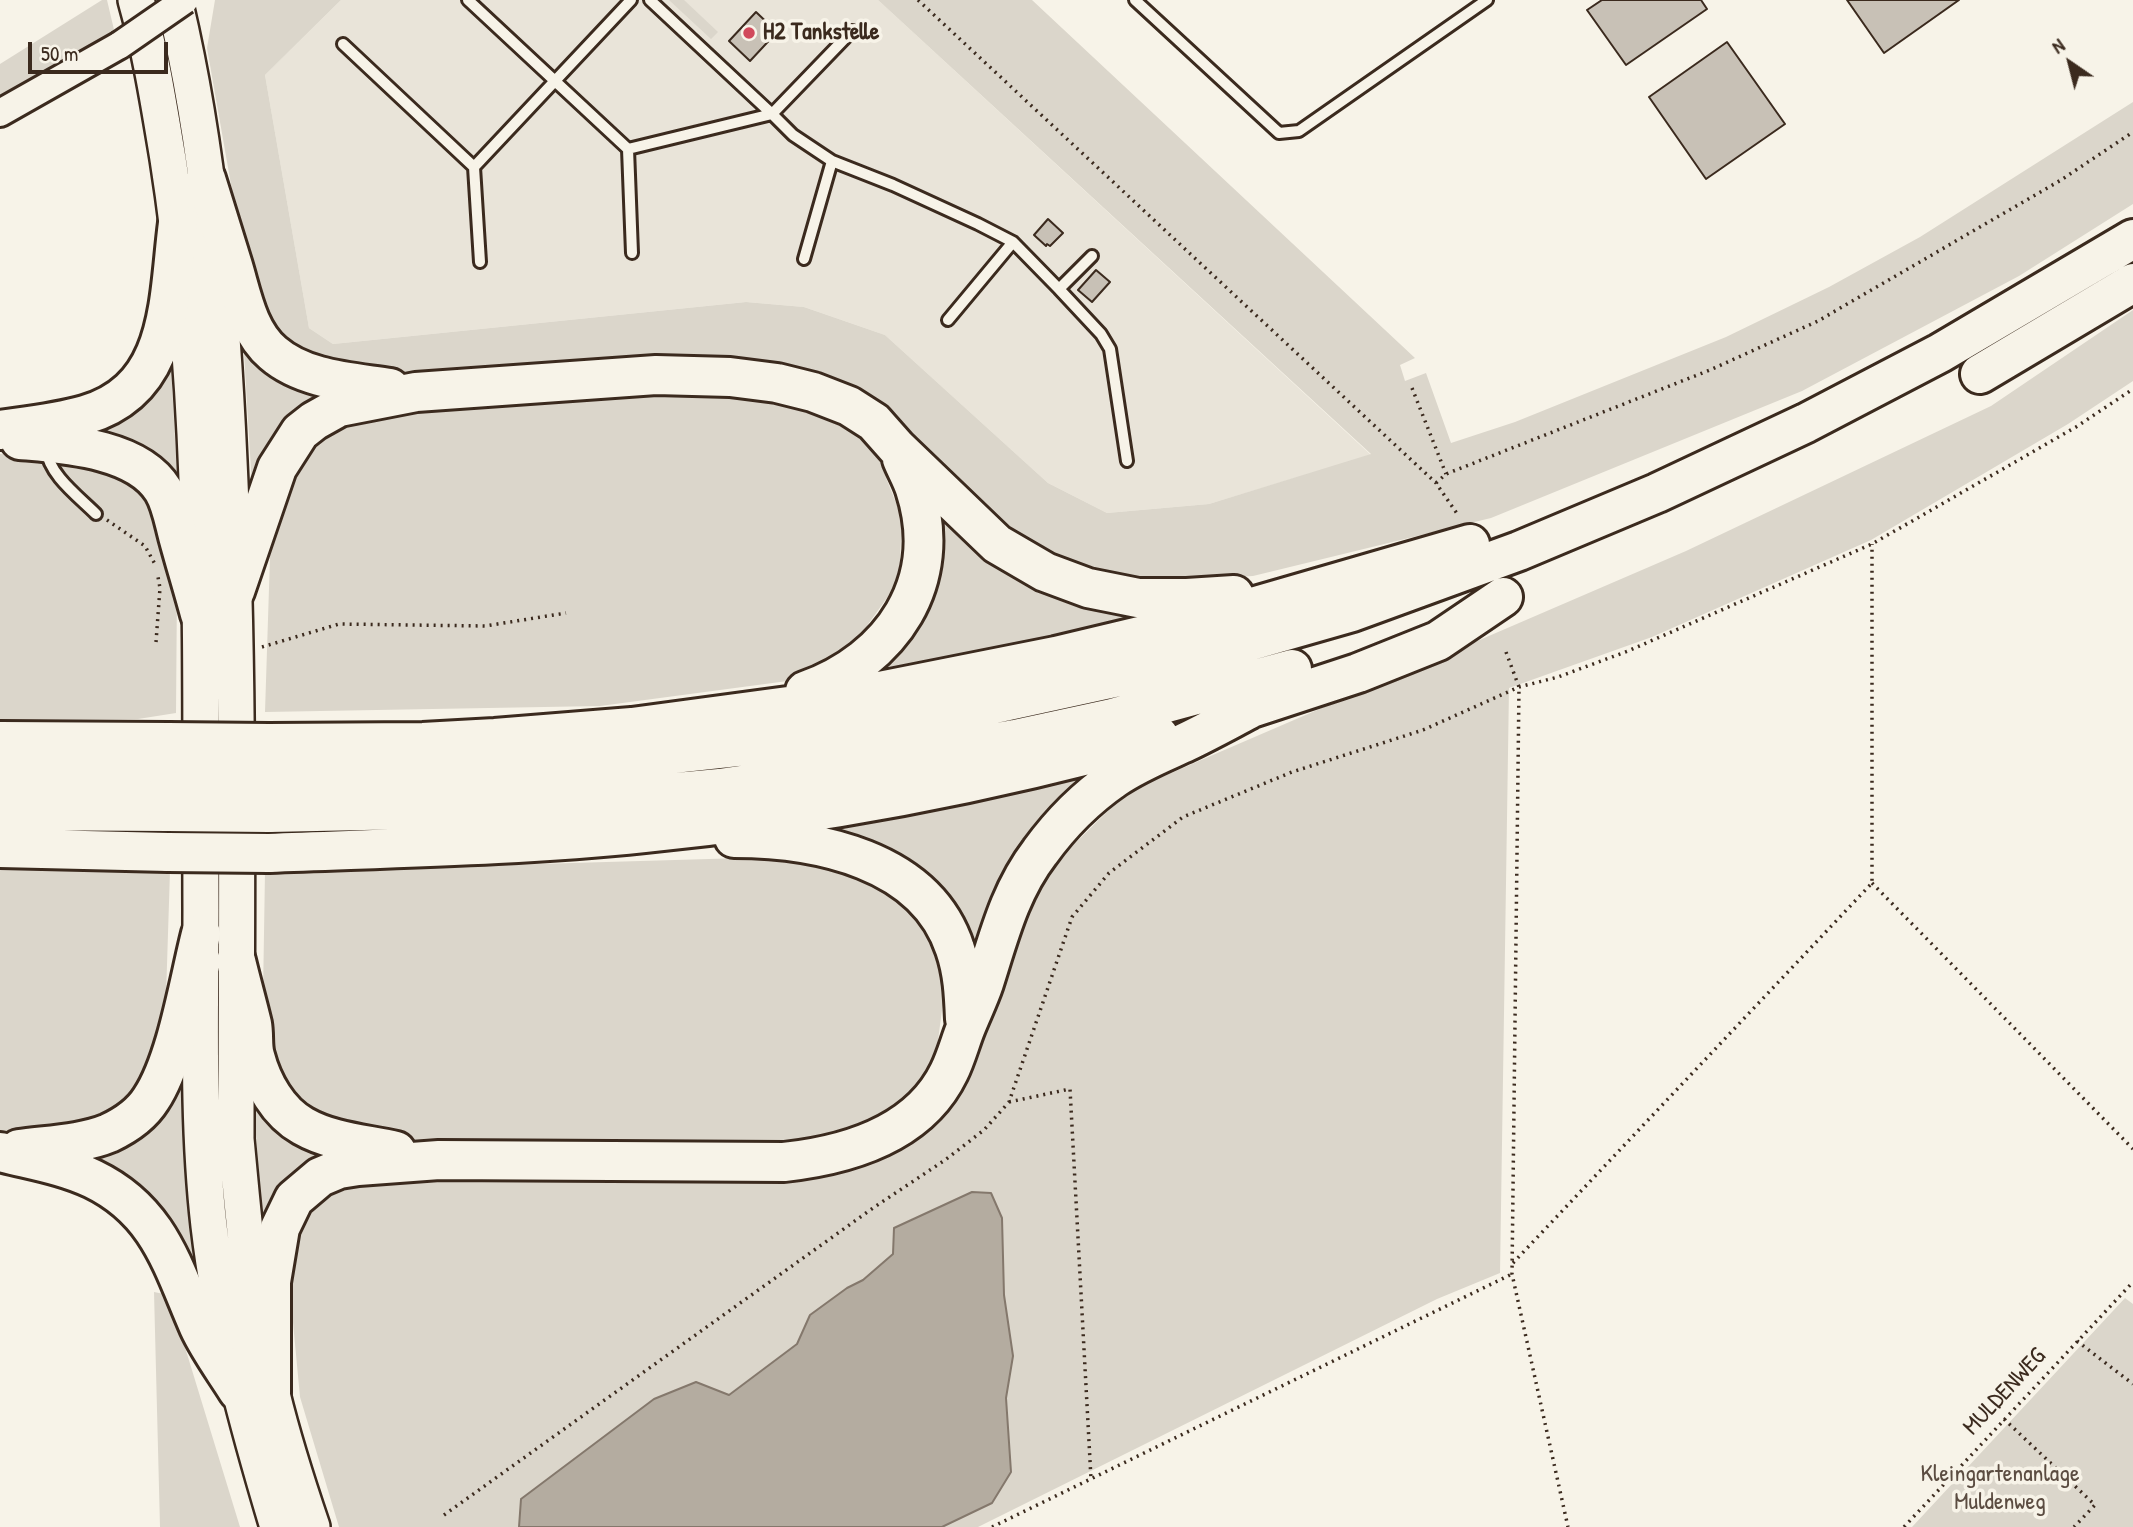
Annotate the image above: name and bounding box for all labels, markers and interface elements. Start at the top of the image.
place label: H2 Tankstelle [763,19,879,47]
marker: H2 Tankstelle [741,25,757,41]
scale bar [32,28,172,72]
north arrow [2035,28,2105,98]
text: N [2046,32,2070,59]
text: 50 m [41,39,78,68]
street label: MULDENWEG [1958,1343,2052,1441]
park label: Kleingartenanlage Muldenweg [1921,1461,2079,1517]

